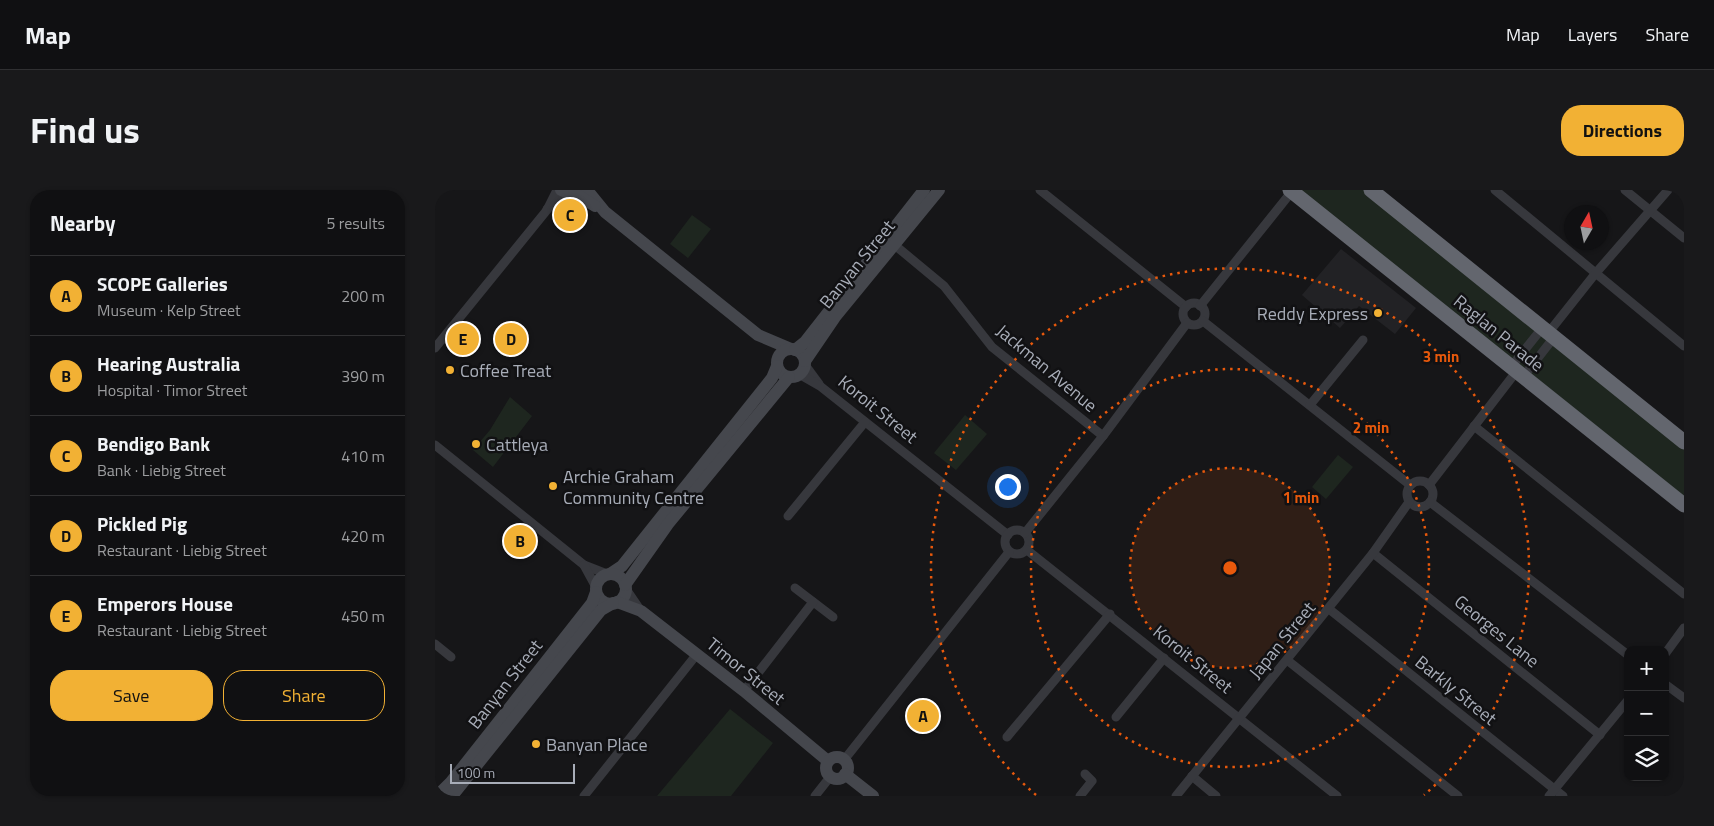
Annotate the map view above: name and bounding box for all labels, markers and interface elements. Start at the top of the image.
text: Map [25,17,71,53]
text: Map [1506,21,1540,48]
text: Layers [1568,21,1617,48]
text: Share [1645,21,1689,48]
text: Find us [30,103,140,157]
button: Directions [1561,105,1684,156]
pin: C [554,196,586,234]
north arrow [1564,205,1609,250]
text: Nearby [50,207,115,239]
text: 5 results [326,211,385,235]
street label: Banyan Street [813,213,902,314]
text: SCOPE Galleries [97,269,228,298]
text: A [61,284,71,308]
text: 200 m [341,284,385,308]
street label: Raglan Parade [1448,288,1550,378]
text: Museum · Kelp Street [97,298,241,322]
place label: Reddy Express [1257,300,1368,327]
marker: Reddy Express [1372,307,1384,319]
street label: Jackman Avenue [991,318,1103,418]
pin: E [447,320,479,358]
pin: D [495,320,527,358]
text: 3 min [1423,345,1459,368]
text: Hearing Australia [97,349,240,378]
place label: Coffee Treat [460,357,552,384]
text: B [61,364,71,388]
text: 390 m [341,364,385,388]
marker: Coffee Treat [444,364,456,376]
street label: Koroit Street [832,368,924,450]
text: Hospital · Timor Street [97,378,247,402]
text: 2 min [1353,416,1389,439]
text: Bendigo Bank [97,429,210,458]
place label: Cattleya [486,431,548,458]
marker: Cattleya [470,438,482,450]
text: C [62,444,70,468]
text: 410 m [341,444,385,468]
text: Bank · Liebig Street [97,458,226,482]
place label: Archie Graham Community Centre [563,463,704,511]
your location [995,474,1021,500]
marker: Archie Graham Community Centre [547,480,559,492]
text: 1 min [1283,486,1319,509]
text: Pickled Pig [97,509,187,538]
pin: B [504,522,536,560]
text: D [61,524,71,548]
text: 420 m [341,524,385,548]
text: Restaurant · Liebig Street [97,538,267,562]
centre of rings [1221,559,1239,577]
street label: Georges Lane [1449,588,1545,674]
text: Emperors House [97,589,233,618]
street label: Japan Street [1242,595,1322,685]
text: E [62,604,70,628]
text: 450 m [341,604,385,628]
text: Restaurant · Liebig Street [97,618,267,642]
street label: Koroit Street [1147,618,1239,700]
street label: Timor Street [701,631,792,712]
street label: Banyan Street [461,633,549,735]
map controls [1624,646,1669,781]
button: + [1624,646,1669,691]
street label: Barkly Street [1409,649,1503,732]
button: Save [50,670,213,721]
button: Share [223,670,385,721]
button: − [1624,691,1669,736]
pin: A [907,697,939,735]
place label: Banyan Place [546,731,648,758]
button: layers [1624,736,1669,781]
marker: Banyan Place [530,738,542,750]
scale bar [450,761,575,784]
text: 100 m [457,762,495,783]

